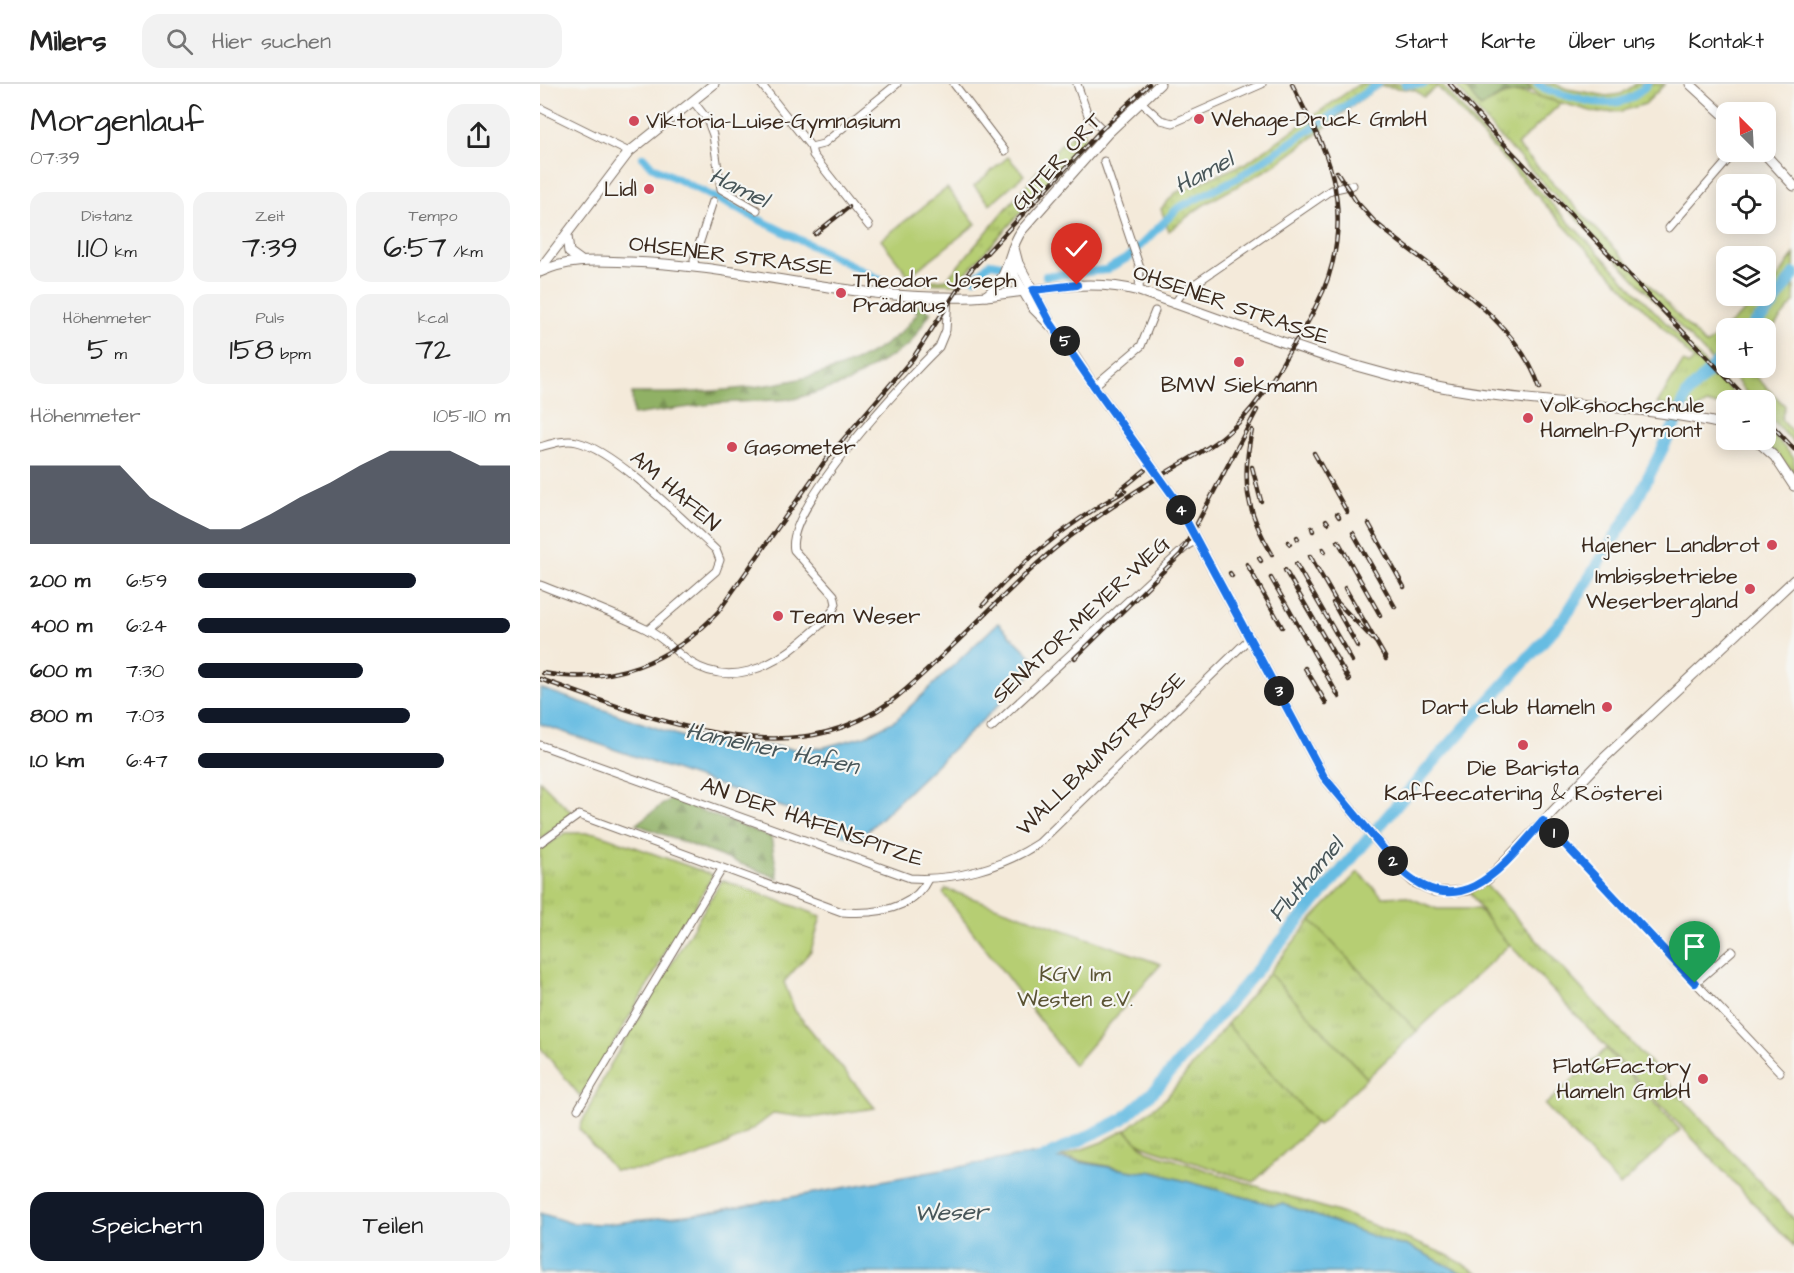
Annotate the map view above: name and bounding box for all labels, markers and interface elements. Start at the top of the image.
search box [142,14,562,68]
text: Milers [30,22,106,61]
icon: search [163,25,196,58]
text: Hier suchen [211,26,331,57]
text: Start [1395,27,1448,56]
text: Karte [1481,27,1536,56]
text: Über uns [1569,27,1655,56]
text: Kontakt [1688,27,1764,56]
text: Morgenlauf [30,98,204,144]
north arrow [1716,102,1776,162]
map controls [1716,102,1776,450]
button: share [447,104,510,167]
place label: Wehage-Druck GmbH [1211,104,1428,136]
place label: Viktoria-Luise-Gymnasium [646,106,900,138]
street label: GUTER ORT [1004,106,1110,218]
marker: Wehage-Druck GmbH [1192,112,1206,126]
marker: Viktoria-Luise-Gymnasium [627,114,641,128]
water label: Hamel [1169,142,1242,203]
text: 07:39 [30,144,80,172]
water label: Hamel [704,159,777,218]
place label: Lidl [604,174,637,205]
button: locate [1716,174,1776,234]
marker: Lidl [642,182,656,196]
text: Distanz [81,205,133,227]
text: Zeit [255,205,285,227]
text: Tempo [409,205,457,227]
pin [1051,223,1102,285]
text: 1.10 [77,227,108,269]
text: 7:39 [242,227,298,269]
text: 6:57 [383,227,447,269]
street label: OHSENER STRASSE [627,228,835,284]
icon: check [1060,232,1093,265]
text: km [108,241,137,263]
text: /km [447,241,483,263]
button: layers [1716,246,1776,306]
street label: OHSENER STRASSE [1129,257,1333,353]
place label: Theodor Joseph Prädanus [853,265,1017,321]
marker: Theodor Joseph Prädanus [834,286,848,300]
text: Höhenmeter [63,307,151,329]
text: Puls [256,307,284,329]
text: kcal [418,307,448,329]
button: + [1716,318,1776,378]
pin: 5 [1050,326,1080,356]
text: 5 [87,329,108,371]
text: 158 [229,329,274,371]
text: 72 [415,329,451,371]
text: 5 [1059,330,1071,352]
text: m [108,343,127,365]
text: bpm [274,343,311,365]
marker: BMW Siekmann [1232,355,1246,369]
place label: BMW Siekmann [1161,370,1317,401]
place label: Volkshochschule Hameln-Pyrmont [1540,390,1705,447]
button: − [1716,390,1776,450]
text: Höhenmeter [30,402,140,430]
text: 105–110 m [433,402,510,430]
marker: Volkshochschule Hameln-Pyrmont [1521,411,1535,425]
place label: Gasometer [744,432,856,463]
marker: Gasometer [725,440,739,454]
street label: AM HAFEN [623,443,727,539]
pin: 4 [1166,495,1196,525]
text: 4 [1176,499,1186,521]
street label: SENATOR-MEYER-WEG [985,529,1177,711]
place label: Hajener Landbrot [1581,530,1760,561]
marker: Hajener Landbrot [1765,538,1779,552]
place label: Imbissbetriebe Weserbergland [1586,561,1738,618]
text: 200 m [30,567,90,595]
text: 6:59 [126,567,167,595]
marker: Imbissbetriebe Weserbergland [1743,582,1757,596]
place label: Team Weser [790,601,920,632]
marker: Team Weser [771,609,785,623]
text: 400 m [30,612,92,640]
text: 6:24 [126,612,167,640]
text: 600 m [30,657,91,685]
text: 7:30 [126,657,164,685]
street label: WALLBAUMSTRASSE [1010,665,1192,843]
pin: 3 [1264,676,1294,706]
text: 3 [1275,680,1283,702]
place label: Dart club Hameln [1422,692,1595,723]
marker: Dart club Hameln [1600,700,1614,714]
text: 800 m [30,702,92,730]
text: 7:03 [126,702,164,730]
water label: Hamelner Hafen [682,714,864,784]
marker: Die Barista Kaffeecatering & Rösterei [1516,738,1530,752]
text: 1.0 km [30,747,84,775]
text: 6:47 [126,747,168,775]
place label: Die Barista Kaffeecatering & Rösterei [1384,753,1662,810]
street label: AN DER HAFENSPITZE [697,769,927,875]
pin: 1 [1539,818,1569,848]
text: 1 [1553,822,1555,844]
water label: Fluthamel [1260,828,1354,930]
pin: 2 [1378,846,1408,876]
text: 2 [1388,850,1398,872]
pin [1669,921,1720,983]
icon: arrive [1678,930,1711,963]
park label: KGV Im Westen e.V. [1017,959,1133,1015]
place label: Flat6Factory Hameln GmbH [1553,1051,1691,1107]
marker: Flat6Factory Hameln GmbH [1696,1072,1710,1086]
button: Speichern [30,1192,264,1261]
button: Teilen [276,1192,510,1261]
water label: Weser [914,1195,991,1231]

